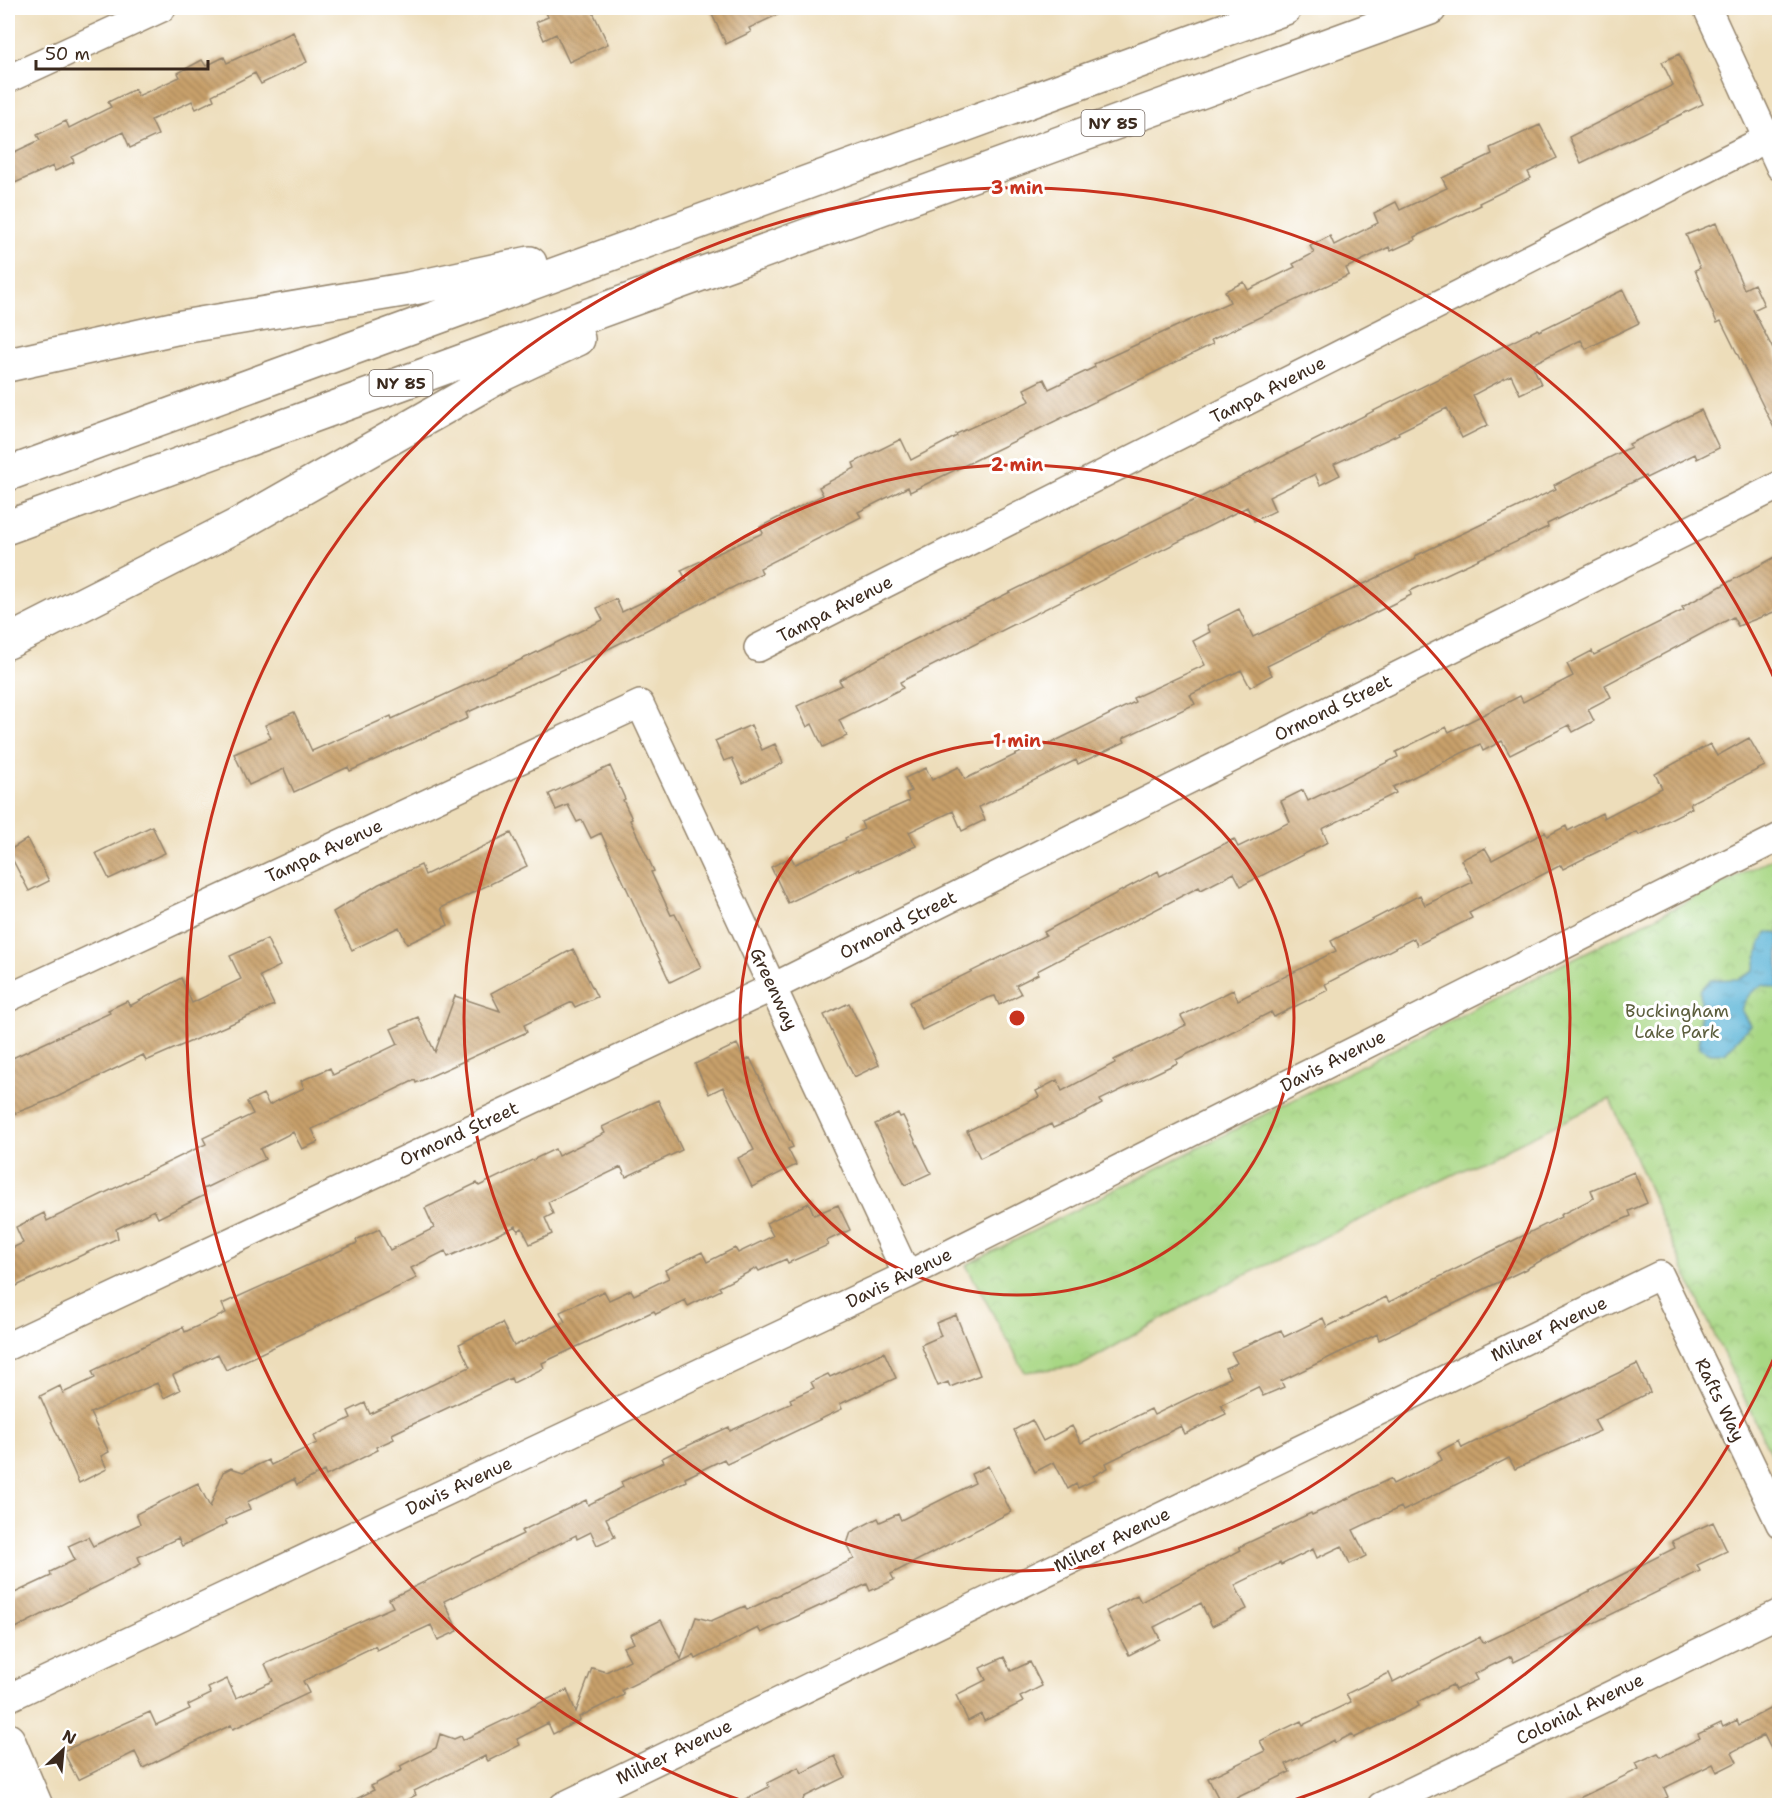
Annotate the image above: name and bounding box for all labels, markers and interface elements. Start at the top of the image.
scale bar [36,33,208,71]
text: 50 m [45,42,90,66]
road number: NY 85 [1082,110,1144,136]
text: 3 min [991,176,1043,200]
street label: Tampa Avenue [1206,351,1330,429]
road number: NY 85 [370,370,432,396]
text: 2 min [991,453,1043,477]
street label: Tampa Avenue [773,570,897,648]
street label: Ormond Street [1270,669,1396,747]
text: 1 min [993,729,1041,753]
street label: Tampa Avenue [262,813,386,889]
street label: Ormond Street [835,885,961,965]
street label: Greenway [744,944,804,1034]
park label: Buckingham Lake Park [1625,999,1729,1044]
centre of rings [1007,1008,1027,1028]
street label: Davis Avenue [1276,1024,1390,1098]
street label: Ormond Street [396,1096,522,1172]
street label: Davis Avenue [842,1242,956,1314]
street label: Milner Avenue [1487,1290,1611,1368]
street label: Rafts Way [1689,1354,1751,1446]
street label: Davis Avenue [402,1451,516,1521]
street label: Milner Avenue [1050,1501,1174,1579]
street label: Colonial Avenue [1512,1668,1648,1750]
street label: Milner Avenue [612,1713,736,1791]
north arrow [33,1720,93,1780]
text: N [59,1725,80,1749]

